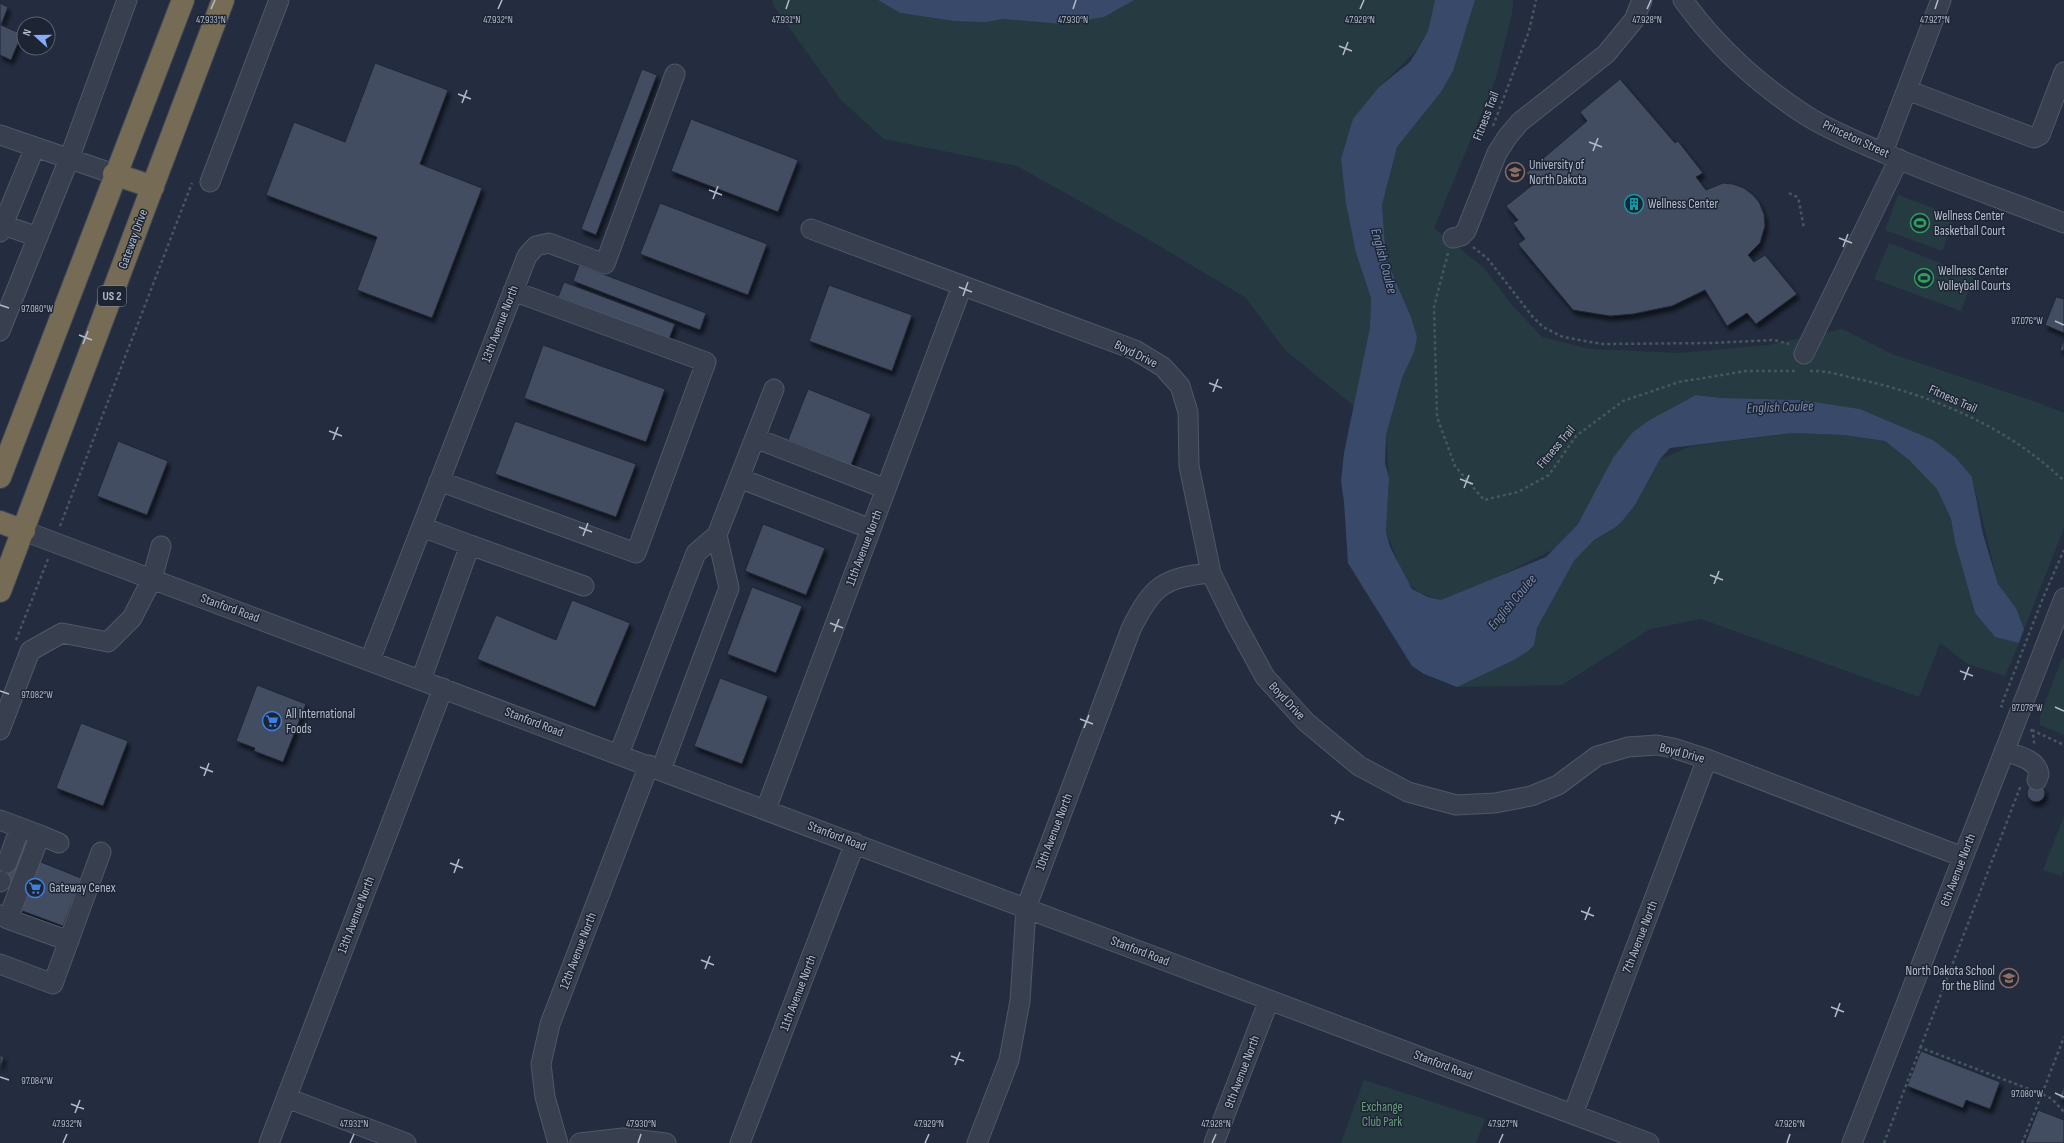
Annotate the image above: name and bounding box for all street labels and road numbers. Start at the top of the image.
street label: Fitness Trail [1469,89,1503,143]
street label: Princeton Street [1820,117,1892,161]
street label: Gateway Drive [115,207,151,271]
street label: 13th Avenue North [478,283,522,365]
road number: US 2 [98,286,126,306]
street label: Boyd Drive [1112,337,1160,371]
street label: Fitness Trail [1926,381,1980,417]
street label: Fitness Trail [1533,422,1579,472]
street label: 11th Avenue North [842,508,886,588]
street label: Stanford Road [198,590,262,626]
street label: Boyd Drive [1265,679,1309,723]
street label: Stanford Road [502,703,566,741]
street label: Boyd Drive [1658,739,1706,767]
street label: 10th Avenue North [1032,791,1076,873]
street label: Stanford Road [805,817,869,855]
street label: 6th Avenue North [1937,831,1979,909]
street label: 13th Avenue North [334,874,378,956]
street label: 7th Avenue North [1619,899,1661,975]
street label: 12th Avenue North [556,910,600,992]
street label: Stanford Road [1108,932,1172,970]
street label: 11th Avenue North [776,953,820,1033]
street label: 9th Avenue North [1221,1033,1263,1111]
street label: Stanford Road [1411,1046,1475,1084]

